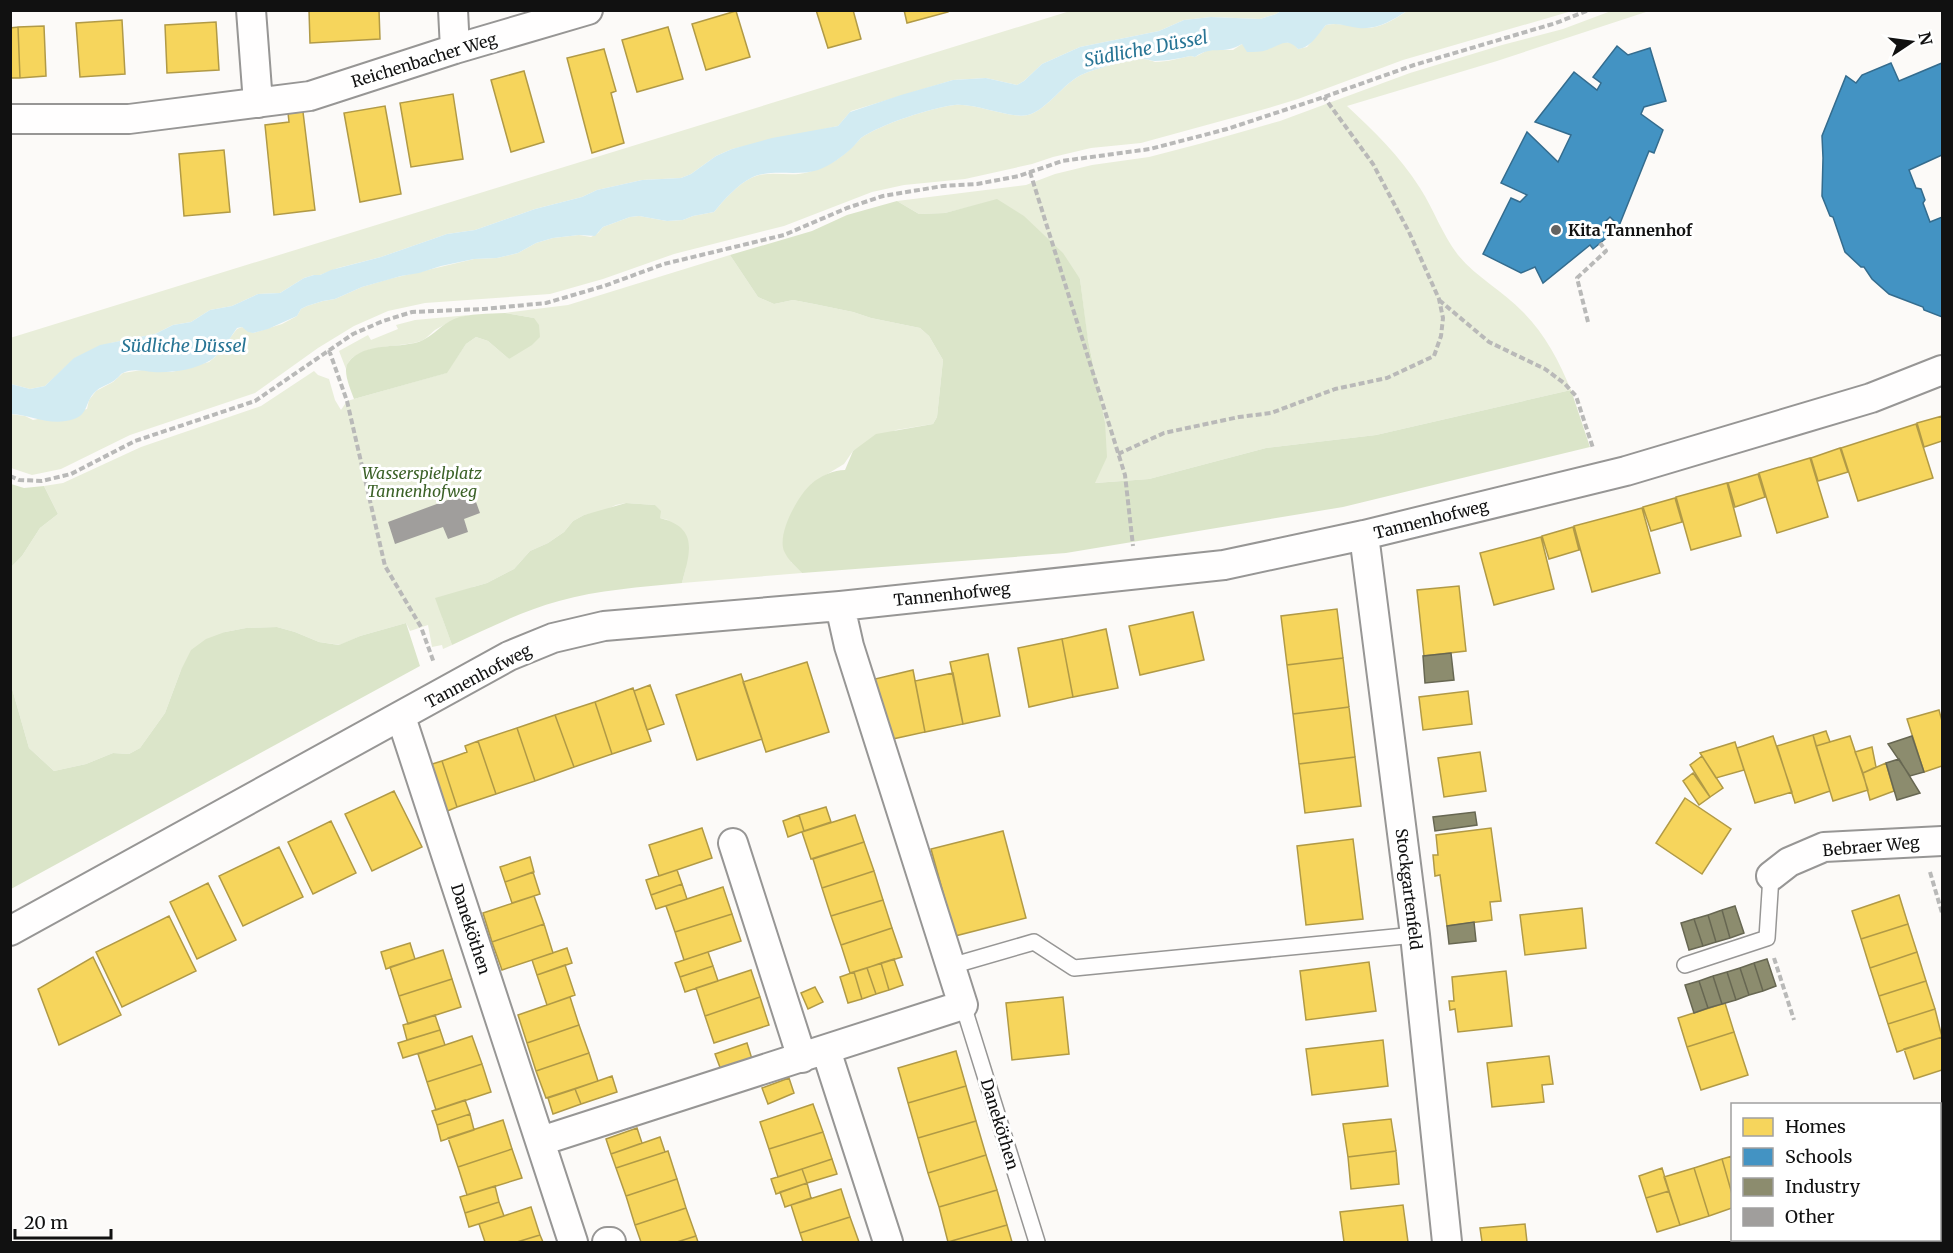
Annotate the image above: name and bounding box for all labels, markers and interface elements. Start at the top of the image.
north arrow [1881,12,1941,72]
water label: Südliche Düssel [1082,25,1210,72]
street label: Reichenbacher Weg [349,28,499,92]
text: N [1914,30,1937,47]
place label: Kita Tannenhof [1568,220,1693,240]
marker: Kita Tannenhof [1549,223,1563,237]
water label: Südliche Düssel [121,334,247,357]
park label: Wasserspielplatz Tannenhofweg [362,463,483,501]
street label: Tannenhofweg [1372,495,1491,543]
street label: Tannenhofweg [893,578,1012,610]
street label: Tannenhofweg [422,639,535,712]
street label: Stockgartenfeld [1392,827,1426,951]
street label: Bebraer Weg [1822,832,1921,860]
street label: Daneköthen [447,881,495,977]
street label: Daneköthen [977,1076,1023,1172]
legend [1731,1103,1941,1241]
text: Homes [1785,1115,1846,1138]
text: Schools [1785,1145,1853,1168]
text: Industry [1785,1175,1861,1198]
scale bar [15,1202,111,1240]
text: Other [1785,1205,1835,1228]
text: 20 m [24,1211,68,1234]

